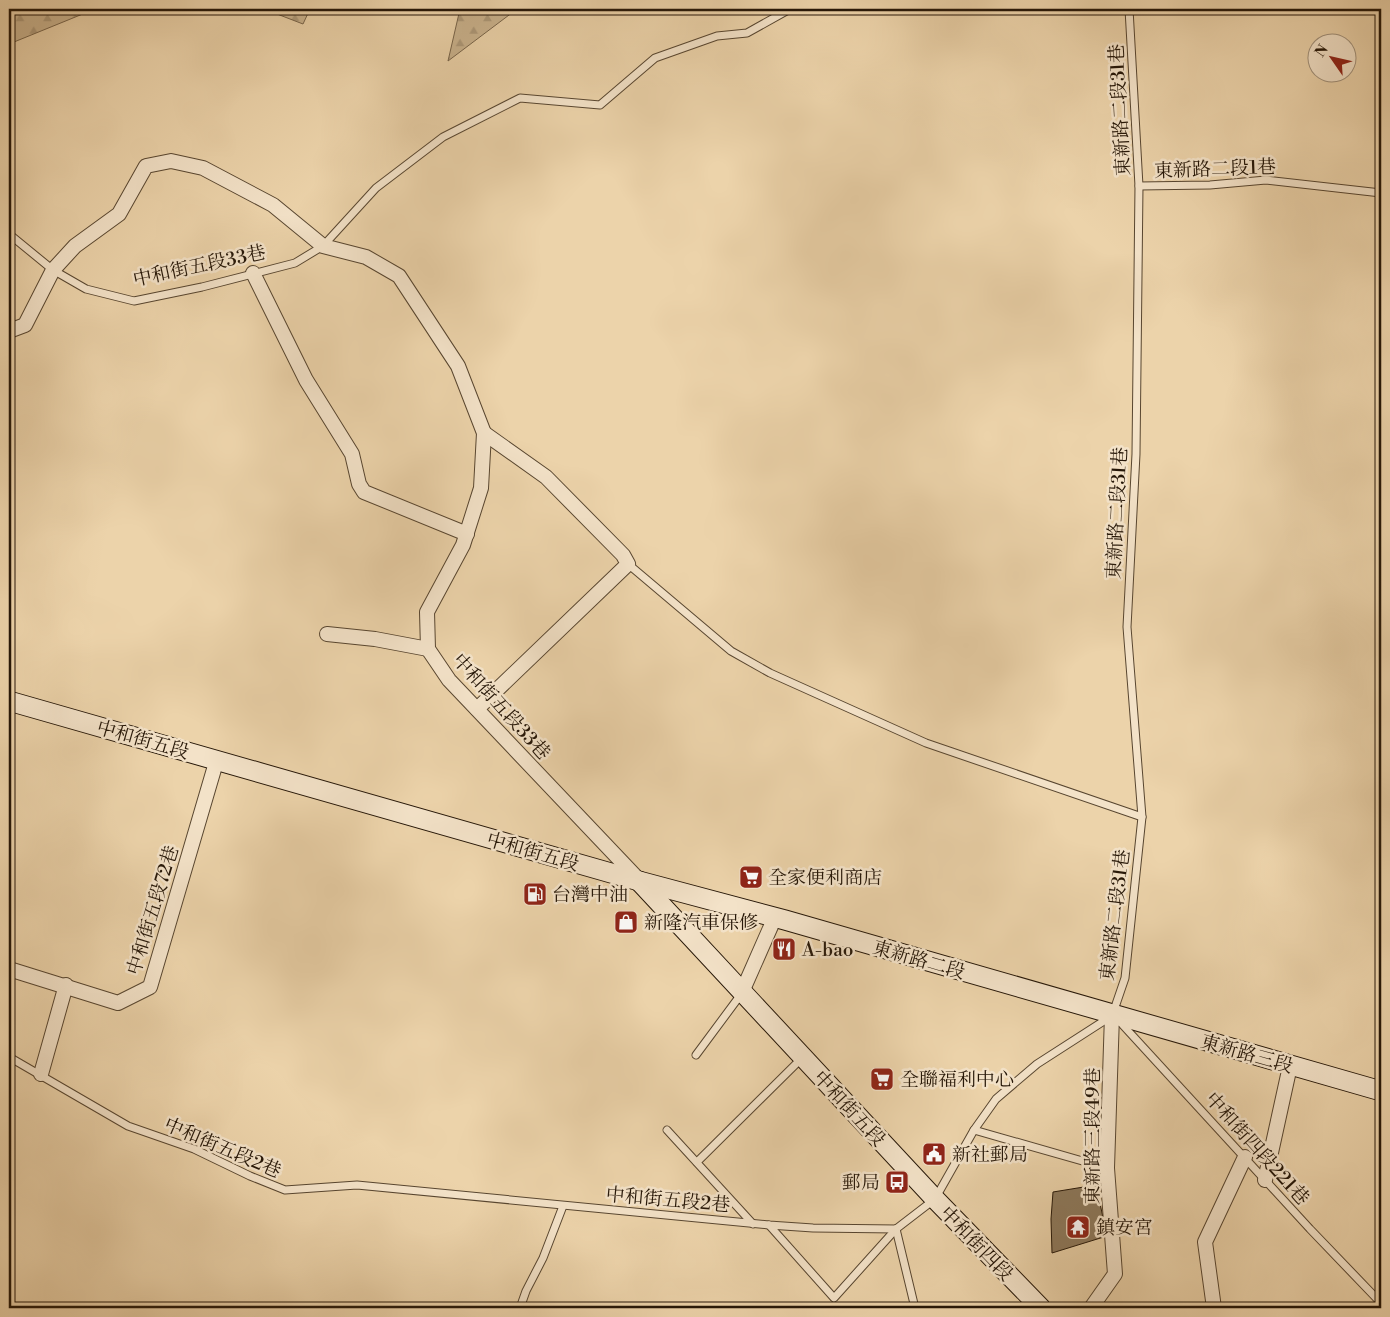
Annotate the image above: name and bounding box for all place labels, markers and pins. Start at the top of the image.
supermarket icon: 全家便利商店 [738,864,764,890]
place label: 全家便利商店 [768,866,882,890]
fuel station icon: 台灣中油 [522,881,548,907]
place label: 台灣中油 [552,883,628,907]
shop icon: 新隆汽車保修 [613,909,639,935]
place label: 新隆汽車保修 [644,911,758,935]
restaurant icon: A-bao [771,936,797,962]
place label: A-bao [801,938,853,962]
supermarket icon: 全聯福利中心 [869,1066,895,1092]
place label: 全聯福利中心 [900,1068,1014,1092]
public building icon: 新社郵局 [921,1141,947,1167]
place label: 新社郵局 [952,1143,1028,1167]
bus stop icon: 郵局 [884,1169,910,1195]
place label: 郵局 [842,1171,880,1195]
temple icon: 鎮安宮 [1065,1214,1091,1240]
place label: 鎮安宮 [1096,1216,1153,1240]

